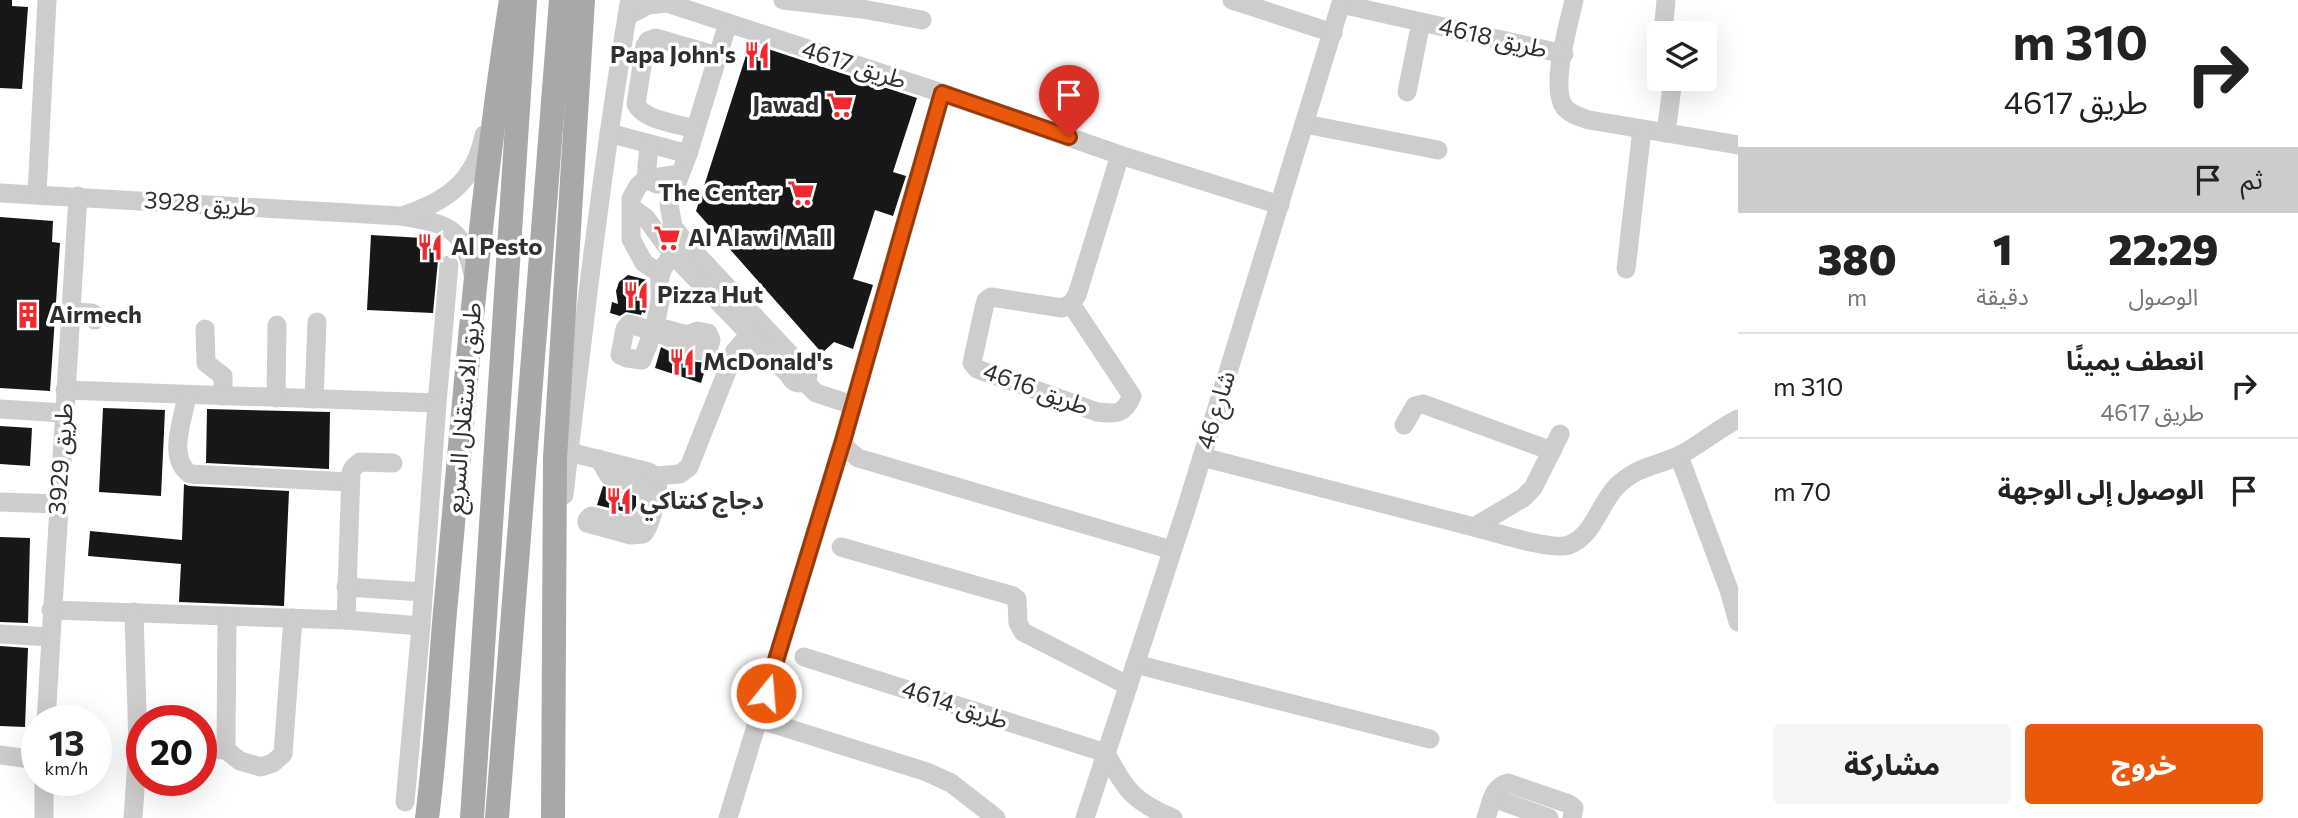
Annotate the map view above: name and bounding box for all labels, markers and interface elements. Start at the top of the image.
street label: طريق 4618 [1436,10,1550,65]
text: 310 m [2013,10,2148,70]
map controls [1647,21,1717,91]
button: layers [1647,21,1717,91]
icon: right [2172,28,2263,119]
street label: طريق 4617 [798,33,910,96]
place label: Papa John's [610,39,736,68]
restaurant icon: Papa John's [742,40,772,70]
pin [1039,65,1099,137]
icon: arrive [1050,76,1088,114]
text: طريق 4617 [2004,81,2148,121]
place label: Jawad [753,89,819,118]
supermarket icon: Jawad [825,90,855,120]
icon: arrive [2189,161,2227,199]
text: ثم [2241,163,2263,194]
place label: The Center [658,177,780,206]
supermarket icon: The Center [786,178,816,208]
street label: طريق 3928 [143,184,257,223]
place label: Al Alawi Mall [688,222,832,251]
text: 1 [1993,222,2012,274]
text: 22:29 [2108,222,2219,274]
supermarket icon: Al Alawi Mall [652,223,682,253]
place label: Al Pesto [451,231,543,260]
restaurant icon: Al Pesto [415,232,445,262]
text: 380 [1818,232,1897,284]
place label: Pizza Hut [657,279,763,308]
restaurant icon: Pizza Hut [621,280,651,310]
text: دقيقة [1976,282,2029,310]
text: الوصول [2128,282,2198,310]
text: m [1847,283,1867,311]
place label: Airmech [49,299,142,328]
building icon: Airmech [13,300,43,330]
street label: طريق الاستقلال السريع [439,301,490,515]
text: انعطف يمينًا [2066,344,2204,375]
place label: McDonald's [703,346,833,375]
restaurant icon: McDonald's [667,347,697,377]
street label: طريق 4616 [979,355,1093,422]
street label: شارع 46 [1189,367,1244,453]
icon: right [2225,367,2263,405]
text: 310 m [1773,370,1844,401]
text: طريق 4617 [2100,398,2204,426]
street label: طريق 3929 [41,402,80,516]
icon: arrive [2225,472,2263,510]
text: الوصول إلى الوجهة [1998,473,2204,504]
text: 70 m [1773,475,1831,506]
place label: دجاج كنتاكي [640,485,764,521]
restaurant icon: دجاج كنتاكي [604,486,634,516]
position arrow [729,656,803,730]
street label: طريق 4614 [898,673,1012,736]
speed limit sign: 20 [126,705,217,796]
text: 13 [48,720,85,763]
button: مشاركة [1773,724,2011,804]
button: خروج [2025,724,2263,804]
text: km/h [45,757,88,779]

